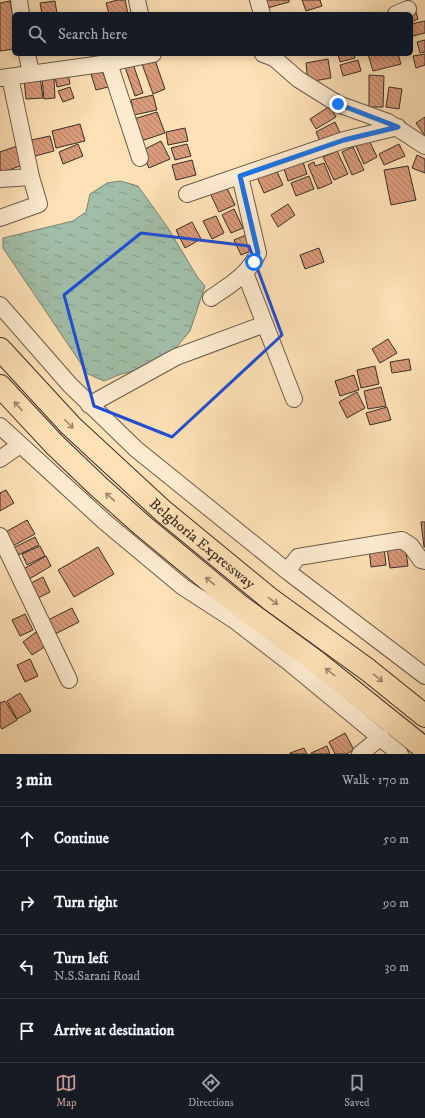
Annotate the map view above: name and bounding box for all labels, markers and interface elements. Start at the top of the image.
search box [12,12,413,56]
icon: search [26,23,48,45]
text: Search here [58,25,127,44]
route end [329,95,347,113]
route start [245,253,263,271]
one-way arrow [13,401,23,411]
one-way arrow [64,419,74,429]
one-way arrow [105,493,116,502]
street label: Belghoria Expressway [146,494,260,593]
one-way arrow [204,577,215,586]
one-way arrow [267,597,278,605]
one-way arrow [324,668,335,676]
one-way arrow [372,673,383,682]
text: 3 min [16,769,52,791]
text: Walk · 170 m [342,772,409,788]
icon: ahead [16,828,38,850]
text: Continue [54,829,109,848]
text: 50 m [383,831,409,847]
icon: right [16,892,38,914]
text: Turn right [54,893,117,912]
text: 90 m [383,895,409,911]
text: Turn left [54,949,108,968]
icon: left [16,956,38,978]
text: 30 m [385,959,409,975]
text: N.S.Sarani Road [54,968,140,984]
icon: arrive [16,1020,38,1042]
text: Arrive at destination [54,1021,174,1040]
tab: Map [55,1072,77,1110]
tab: Directions [188,1072,234,1110]
tab: Saved [344,1072,370,1110]

